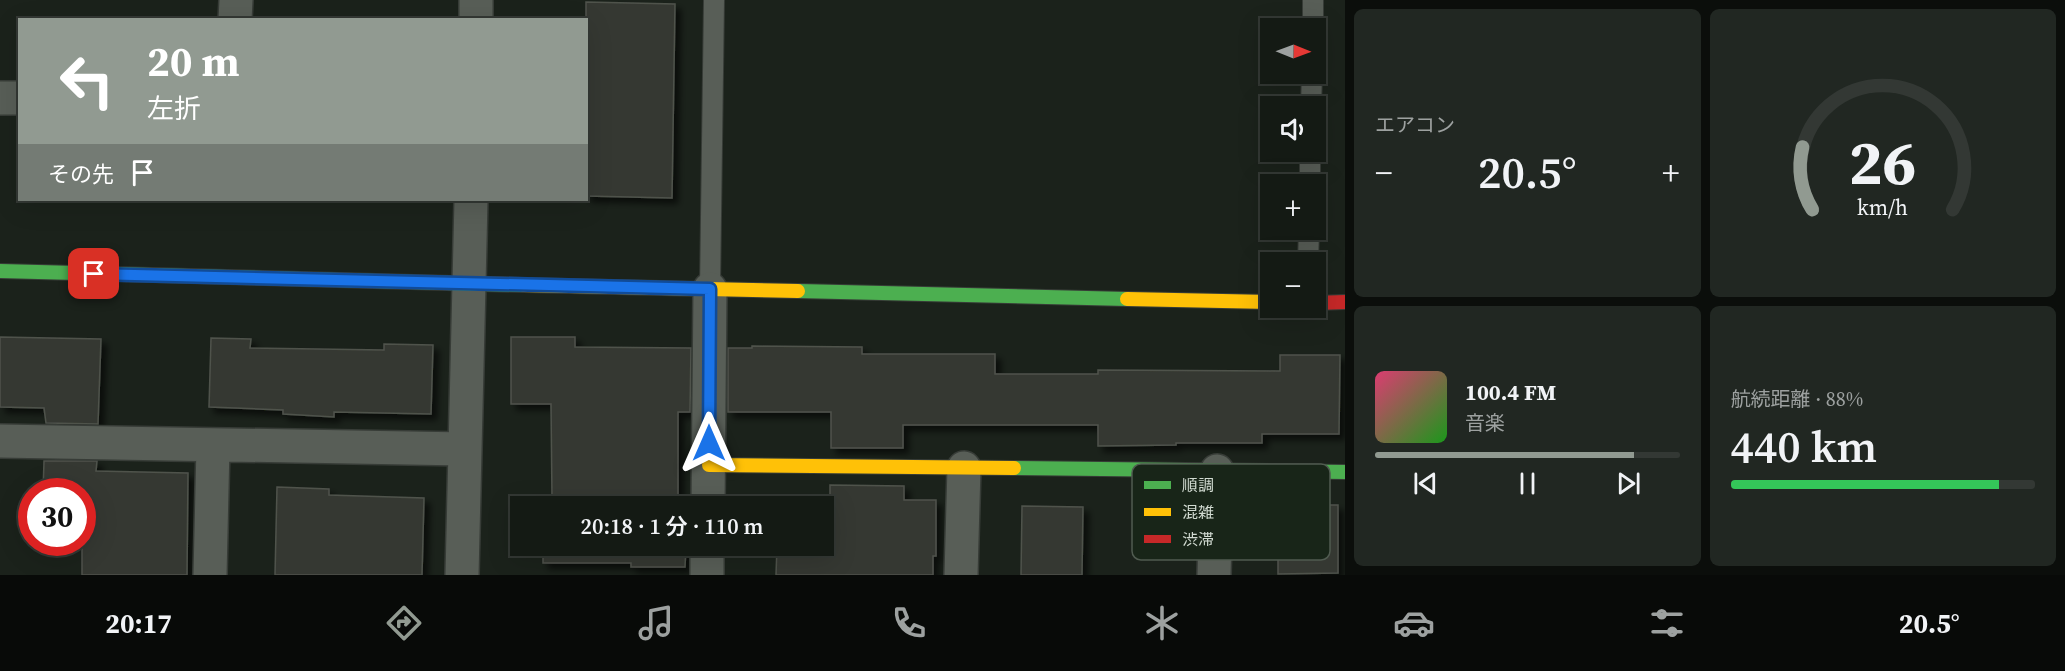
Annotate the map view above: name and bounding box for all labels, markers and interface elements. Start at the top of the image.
north arrow [1260,18,1326,84]
map controls [1260,18,1326,318]
text: 20 m [147,32,240,90]
icon: left [48,42,126,120]
text: 左折 [147,90,201,127]
button: sound [1260,96,1326,162]
text: エアコン [1375,111,1455,139]
text: 26 [1849,119,1917,205]
text: 20.5° [1478,141,1576,203]
text: − [1375,150,1393,195]
text: + [1662,150,1680,195]
icon: arrive [126,156,159,189]
text: その先 [48,159,114,189]
button: + [1260,174,1326,240]
text: km/h [1857,193,1908,222]
pin [68,248,119,299]
button: − [1260,252,1326,318]
icon: arrive [77,257,110,290]
text: 100.4 FM [1465,377,1556,407]
text: 航続距離 · 88% [1731,385,1863,413]
text: 音楽 [1465,409,1505,437]
position arrow [677,411,741,475]
text: 440 km [1731,415,1877,477]
legend [1132,464,1330,560]
icon: previous [1409,467,1442,500]
icon: pause [1511,467,1544,500]
icon: next [1612,467,1645,500]
text: 順調 [1182,474,1214,496]
speed limit sign: 30 [18,478,96,556]
text: 混雑 [1182,501,1214,523]
text: 20:18 · 1 分 · 110 m [581,511,763,541]
text: 渋滞 [1182,528,1214,550]
icon: directions [383,602,425,644]
icon: music [635,602,677,644]
icon: phone [888,602,930,644]
icon: climate [1141,602,1183,644]
icon: car [1393,602,1435,644]
icon: filters [1646,602,1688,644]
text: 20:17 [105,605,172,642]
text: 20.5° [1899,605,1960,642]

